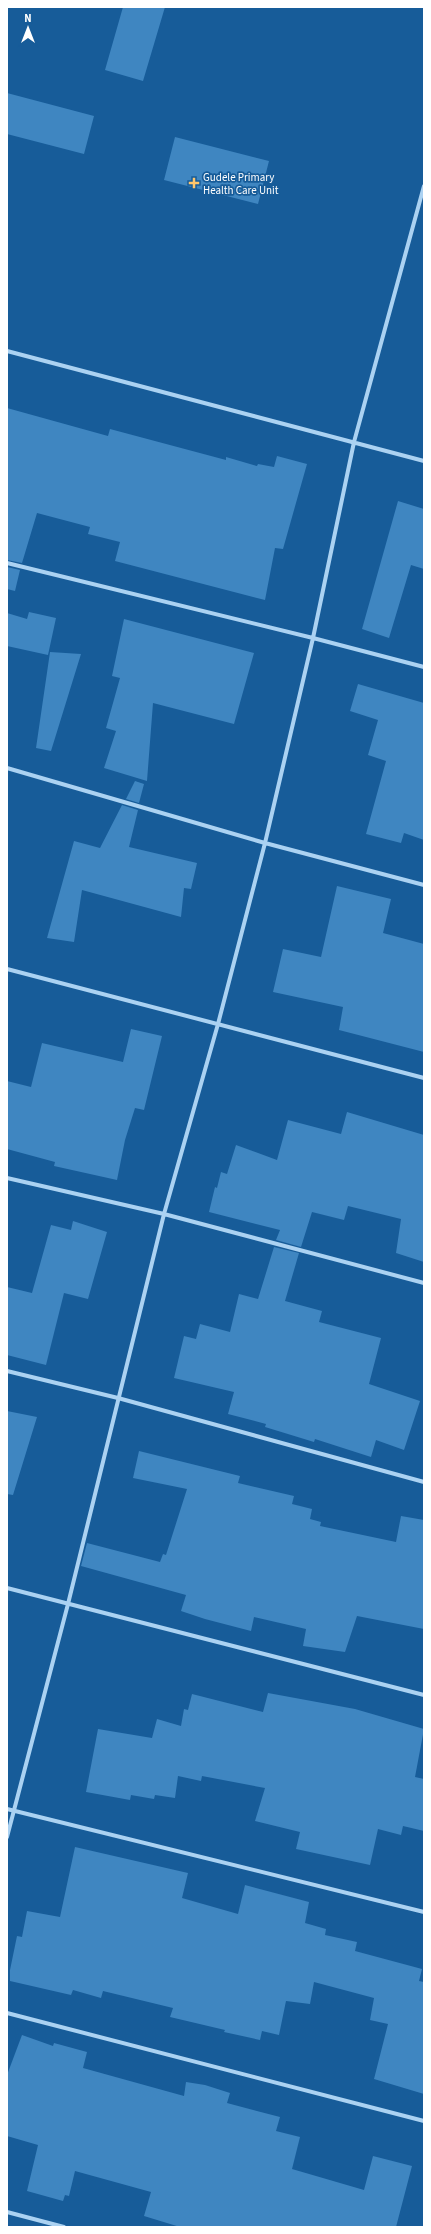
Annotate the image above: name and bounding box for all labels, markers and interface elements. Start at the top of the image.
north arrow [8,8,48,48]
text: N [24,11,32,26]
place label: Gudele Primary Health Care Unit [203,170,279,198]
marker: Gudele Primary Health Care Unit [188,177,200,189]

